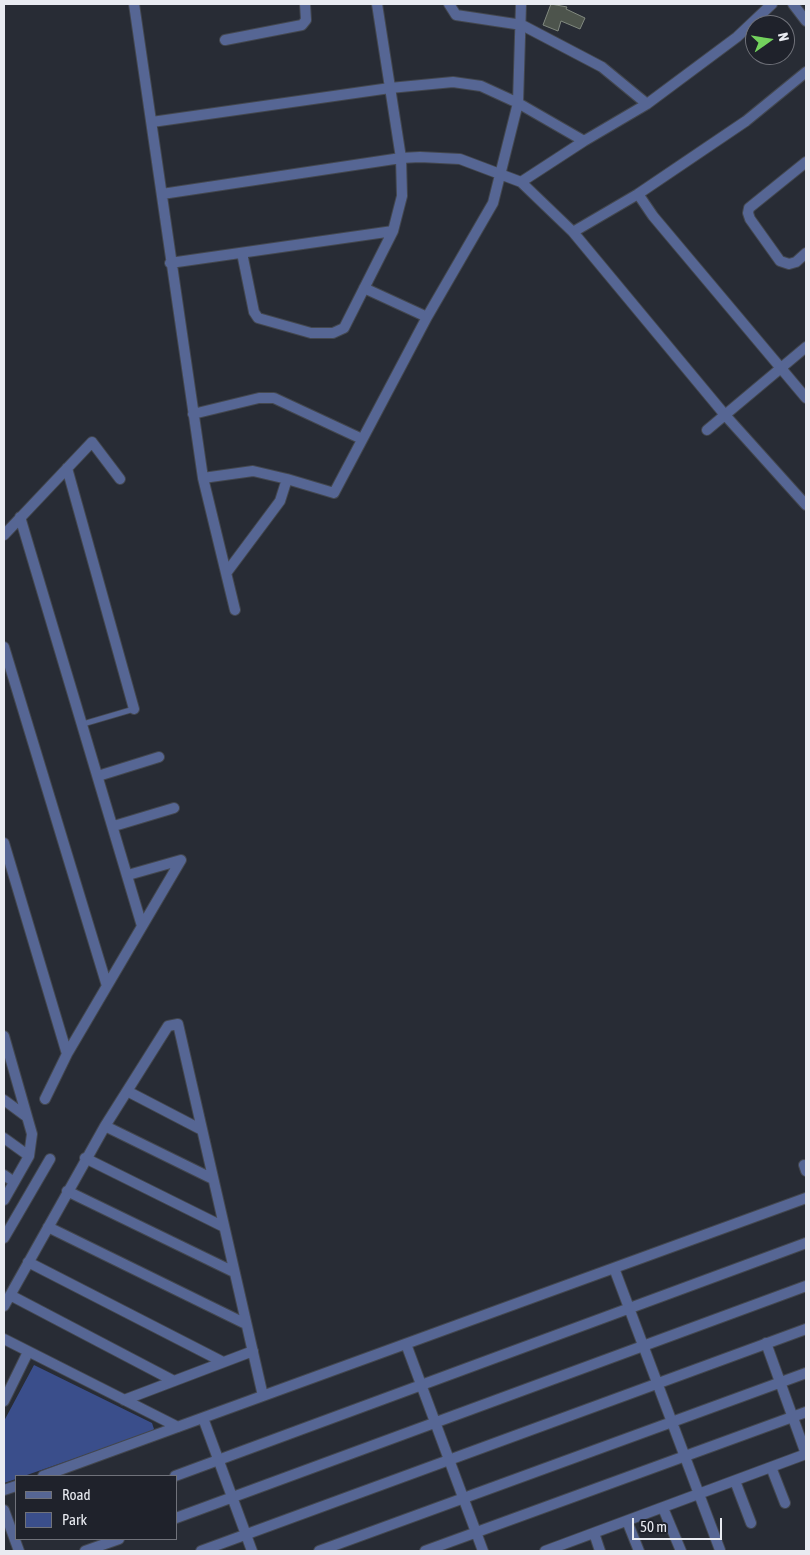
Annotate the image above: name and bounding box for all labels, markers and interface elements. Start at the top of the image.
north arrow [745,15,795,65]
text: N [775,31,792,43]
legend [15,1475,178,1540]
text: Road [62,1486,91,1503]
scale bar [635,1508,725,1540]
text: Park [62,1511,87,1528]
text: 50 m [640,1518,667,1535]

